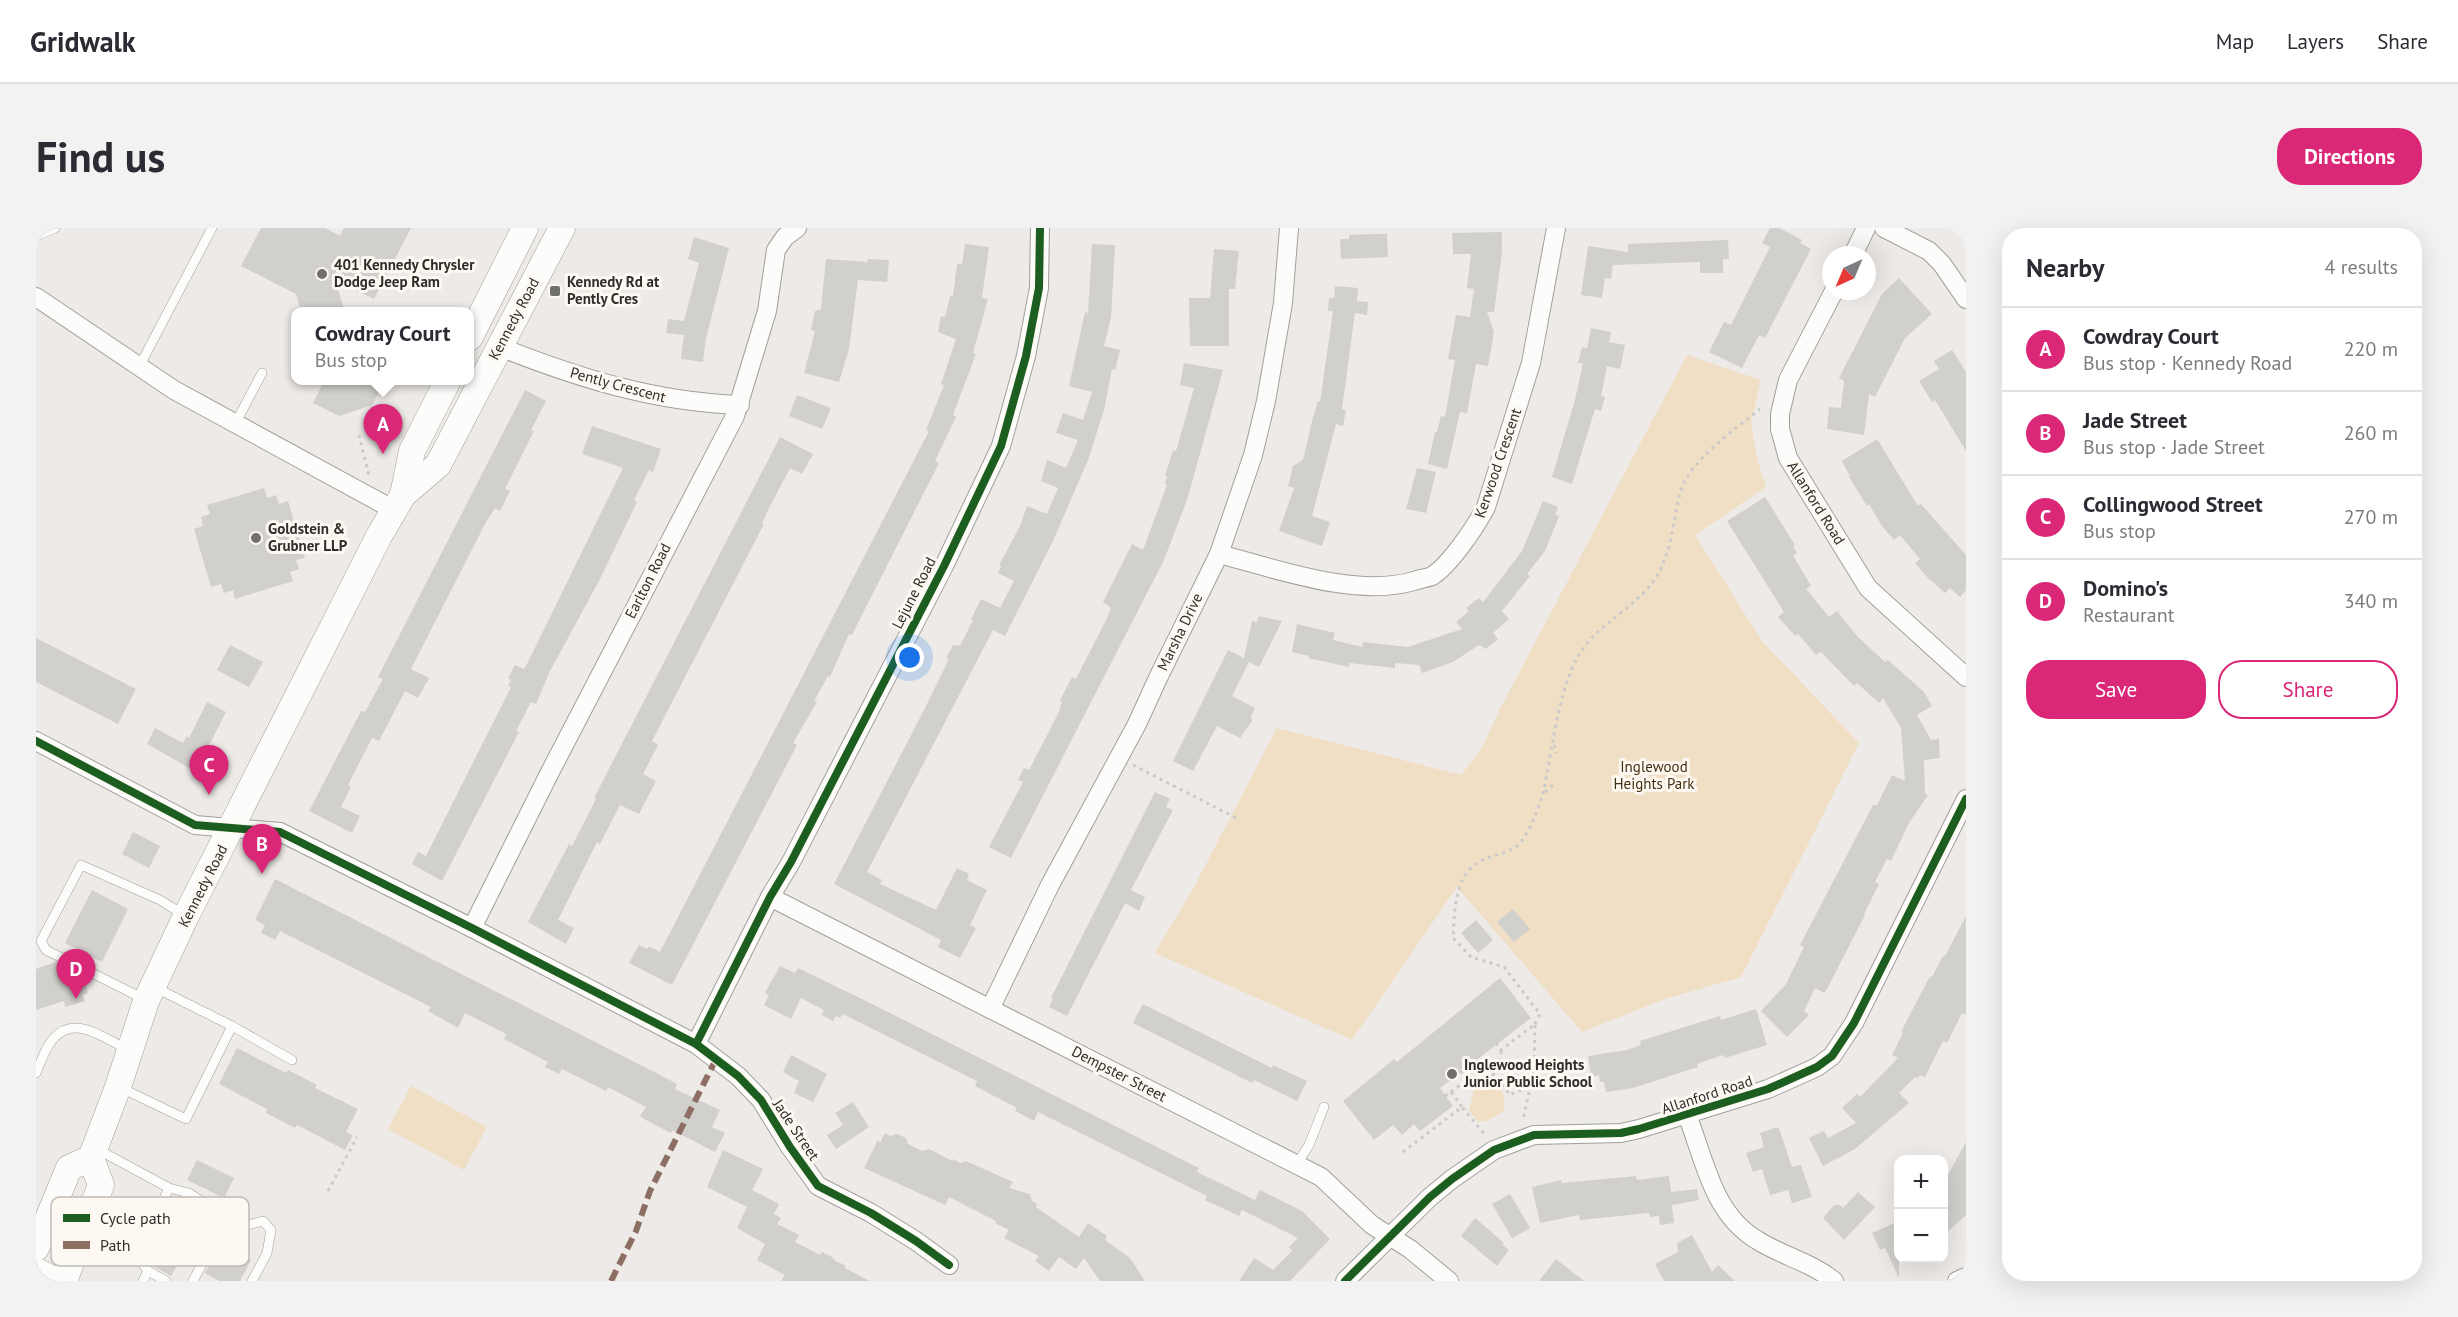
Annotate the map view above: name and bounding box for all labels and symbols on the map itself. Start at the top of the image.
north arrow [1822,246,1876,300]
place label: 401 Kennedy Chrysler Dodge Jeep Ram [334,255,475,291]
marker: 401 Kennedy Chrysler Dodge Jeep Ram [315,267,329,281]
place label: Kennedy Rd at Pently Cres [567,272,660,308]
street label: Kennedy Road [484,274,543,363]
marker: Kennedy Rd at Pently Cres [548,284,562,298]
street label: Pently Crescent [568,363,668,406]
pin: A [364,404,402,454]
street label: Kerwood Crescent [1470,405,1525,520]
street label: Allanford Road [1783,458,1850,548]
place label: Goldstein & Grubner LLP [268,519,348,555]
marker: Goldstein & Grubner LLP [249,531,263,545]
street label: Earlton Road [621,540,675,622]
street label: Lejune Road [887,554,940,632]
street label: Marsha Drive [1153,590,1207,674]
your location [895,643,924,672]
pin: C [190,746,228,795]
park label: Inglewood Heights Park [1614,757,1695,793]
pin: B [242,824,282,874]
street label: Kennedy Road [174,841,232,930]
pin: D [56,950,96,999]
street label: Dempster Street [1069,1041,1170,1106]
place label: Inglewood Heights Junior Public School [1463,1055,1593,1091]
marker: Inglewood Heights Junior Public School [1445,1067,1459,1081]
street label: Allanford Road [1659,1071,1755,1118]
street label: Jade Street [768,1095,824,1164]
legend [51,1197,249,1266]
text: Cycle path [100,1208,171,1228]
text: Path [100,1235,131,1255]

